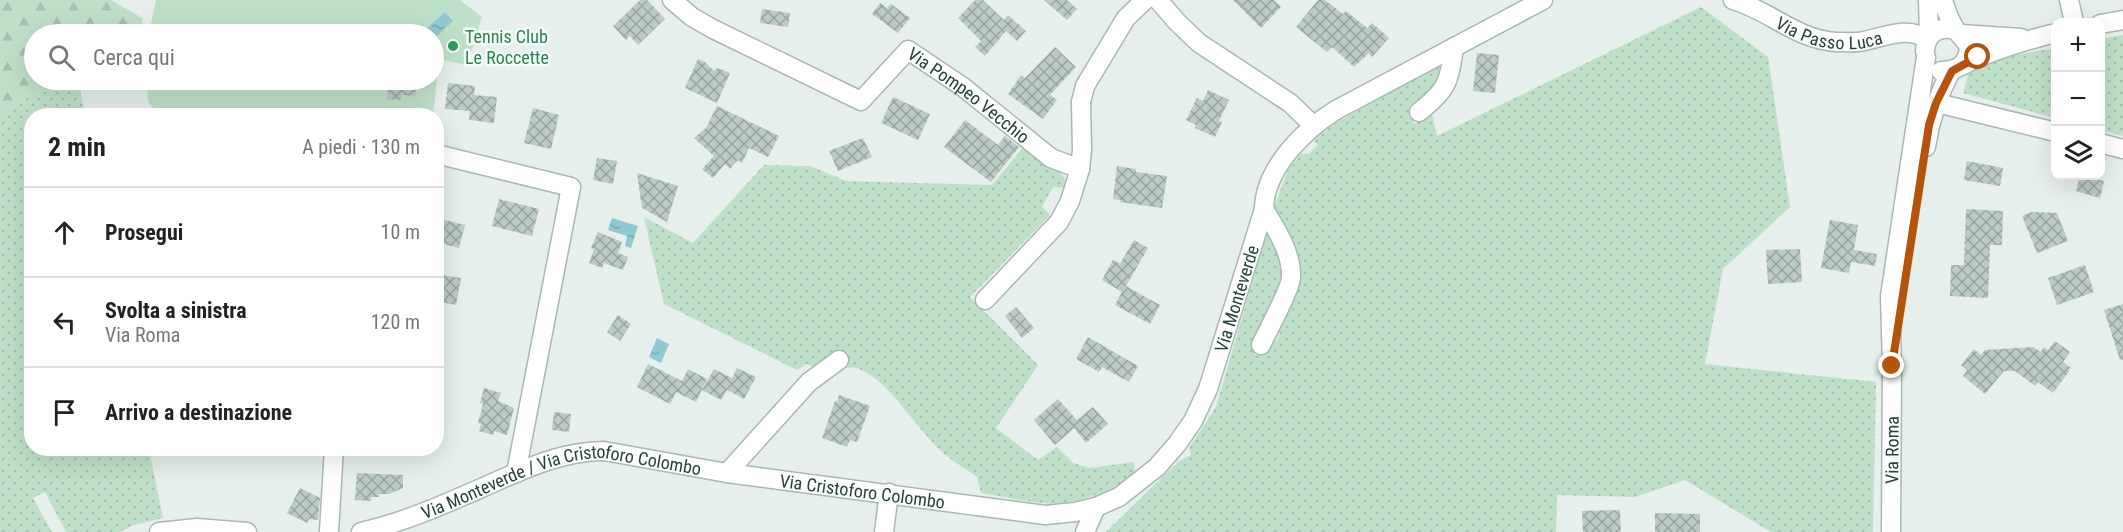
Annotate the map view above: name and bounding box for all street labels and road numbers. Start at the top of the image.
street label: Via Passo Luca [1773,12,1884,53]
street label: Via Pompeo Vecchio [904,43,1034,147]
street label: Via Monteverde [1210,243,1263,355]
street label: Via Roma [1881,416,1902,484]
street label: Via Monteverde / Via Cristoforo Colombo [418,440,703,523]
street label: Via Cristoforo Colombo [779,470,946,512]

